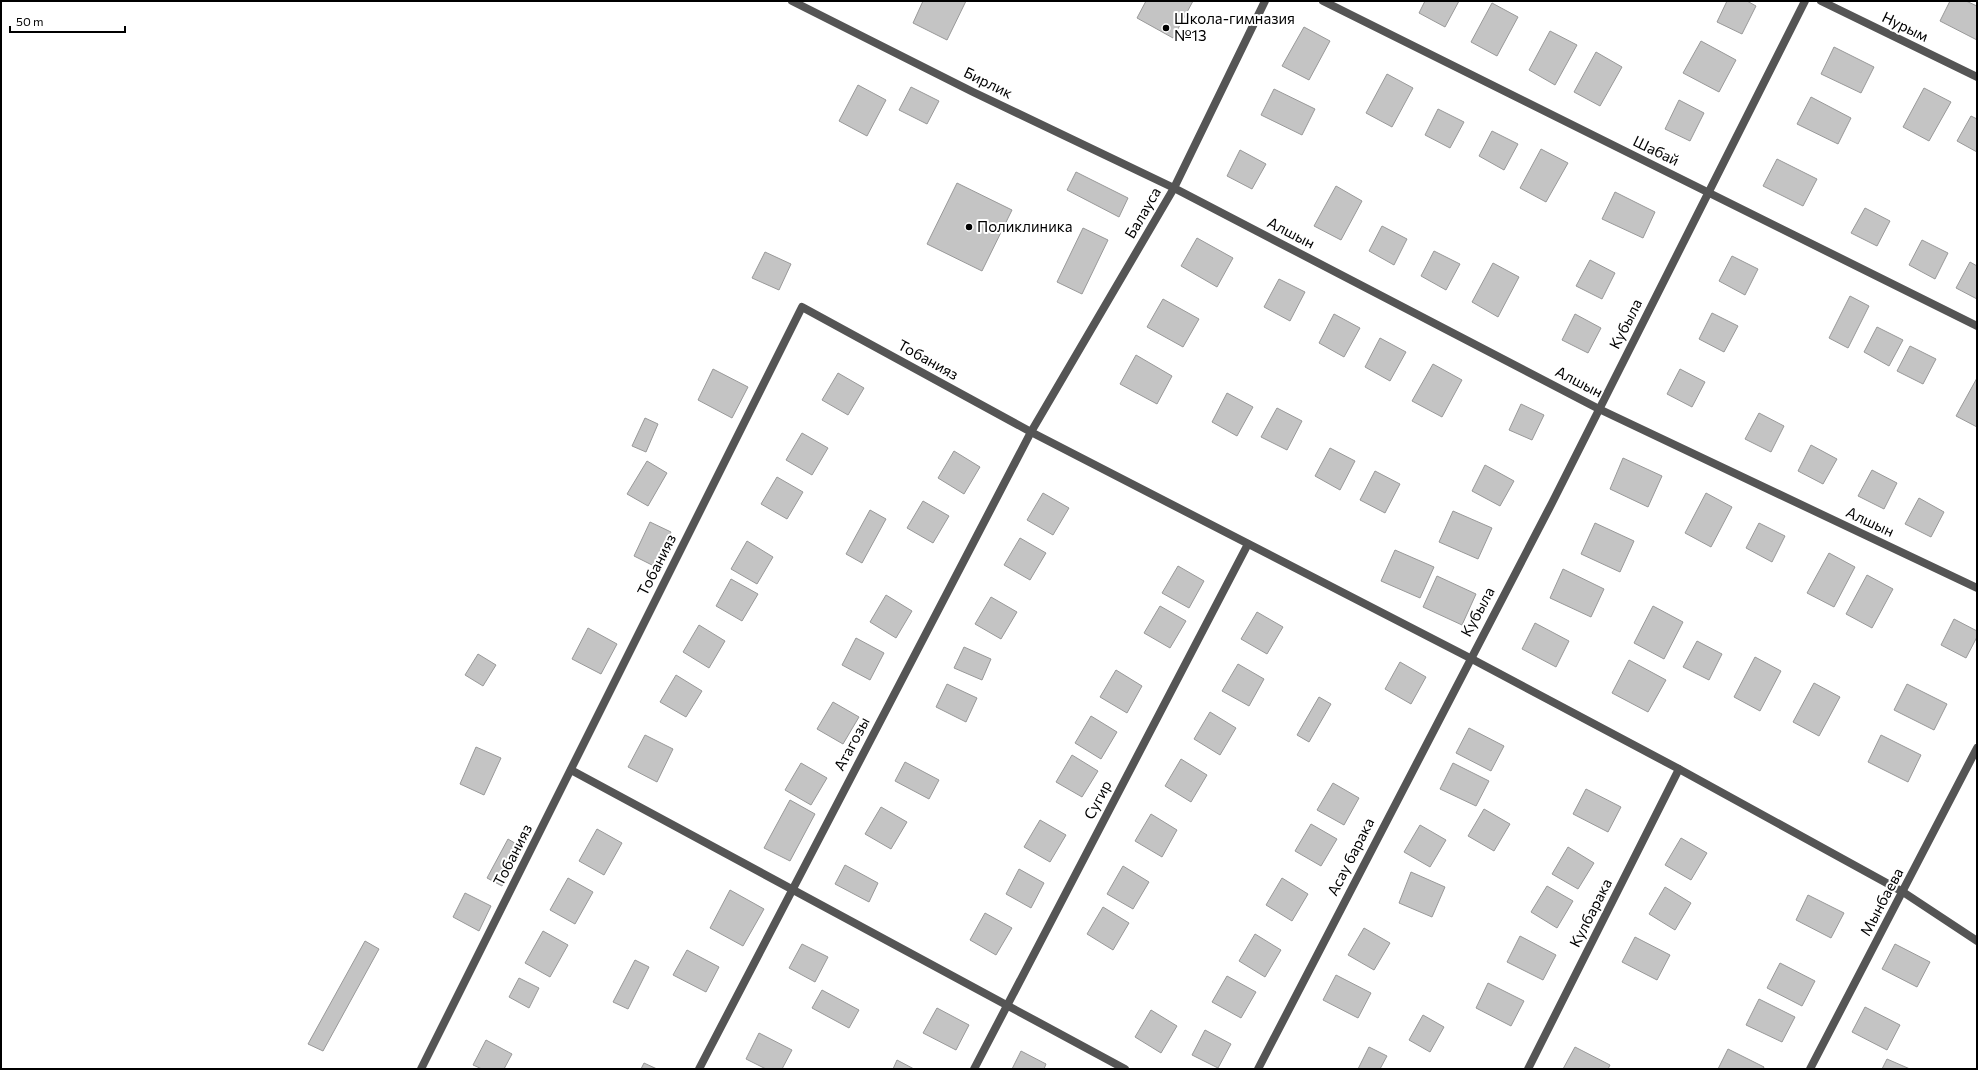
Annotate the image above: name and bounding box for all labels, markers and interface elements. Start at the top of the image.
street label: Нурым [1879,7,1932,45]
scale bar [10,8,125,34]
place label: Школа-гимназия №13 [1174,9,1295,44]
text: 50 m [16,14,44,28]
marker: Школа-гимназия №13 [1161,23,1171,33]
street label: Бирлик [961,63,1016,102]
street label: Шабай [1631,131,1682,169]
street label: Балауса [1120,184,1164,241]
street label: Алшын [1265,213,1318,252]
place label: Поликлиника [977,217,1073,235]
marker: Поликлиника [964,222,974,232]
street label: Кубыла [1605,296,1645,352]
street label: Тобанияз [895,335,962,383]
street label: Алшын [1553,362,1606,401]
street label: Алшын [1844,502,1897,540]
street label: Тобанияз [633,531,679,598]
street label: Кубыла [1457,584,1498,639]
street label: Атагозы [830,714,873,773]
street label: Сугир [1079,777,1115,822]
street label: Асау барака [1323,815,1377,898]
street label: Тобанияз [489,821,535,888]
street label: Мынбаева [1856,865,1907,939]
street label: Кулбарака [1565,875,1615,950]

